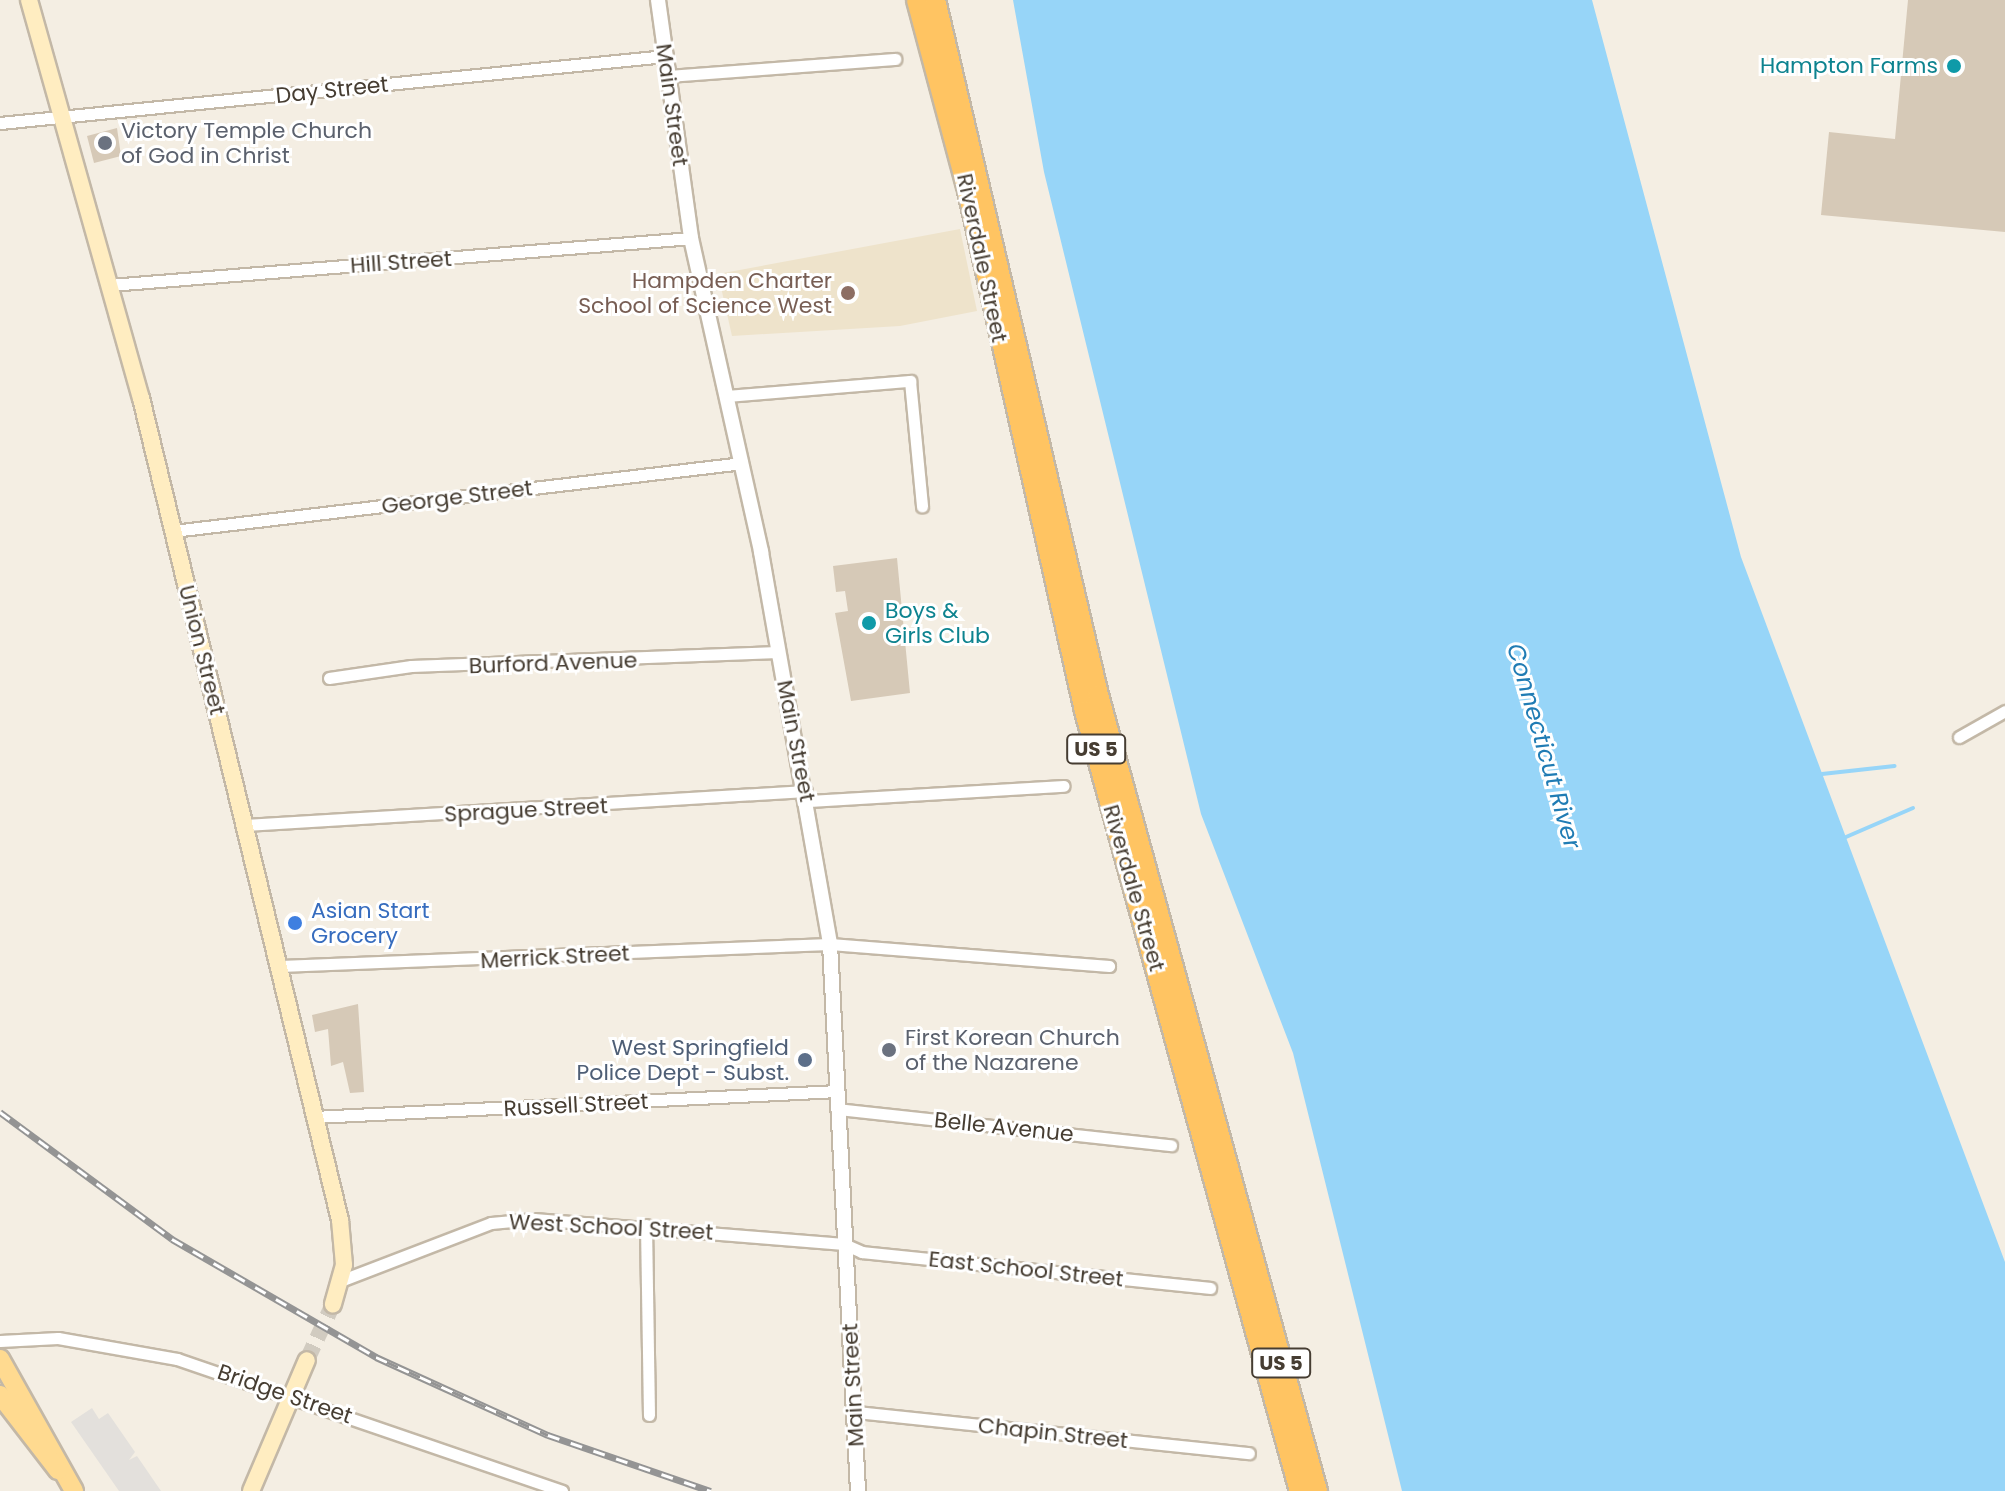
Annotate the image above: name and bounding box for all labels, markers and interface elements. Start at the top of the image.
street label: Main Street [650,42,694,168]
place label: Hampton Farms [1760,53,1938,79]
marker: Hampton Farms [1945,57,1963,75]
street label: Day Street [274,71,390,109]
place label: Victory Temple Church of God in Christ [121,117,372,168]
marker: Victory Temple Church of God in Christ [96,134,114,152]
street label: Riverdale Street [951,171,1013,345]
street label: Hill Street [349,245,453,279]
place label: Hampden Charter School of Science West [578,267,832,318]
marker: Hampden Charter School of Science West [839,284,857,302]
street label: George Street [380,475,534,519]
street label: Union Street [173,582,231,718]
place label: Boys & Girls Club [885,597,990,648]
marker: Boys & Girls Club [860,614,878,632]
water label: Connecticut River [1501,640,1587,852]
street label: Burford Avenue [468,647,638,679]
street label: Main Street [771,678,821,804]
road number: US 5 [1066,733,1126,765]
street label: Sprague Street [444,793,608,827]
street label: Riverdale Street [1098,802,1170,974]
place label: Asian Start Grocery [311,897,430,948]
marker: Asian Start Grocery [286,914,304,932]
street label: Merrick Street [480,940,630,974]
place label: First Korean Church of the Nazarene [905,1024,1120,1076]
place label: West Springfield Police Dept - Subst. [577,1034,789,1086]
marker: First Korean Church of the Nazarene [880,1041,898,1059]
marker: West Springfield Police Dept - Subst. [796,1051,814,1069]
street label: Russell Street [503,1088,649,1122]
street label: Belle Avenue [933,1107,1075,1147]
street label: West School Street [508,1208,714,1246]
street label: East School Street [927,1246,1125,1292]
street label: Main Street [837,1323,869,1447]
road number: US 5 [1251,1347,1311,1379]
street label: Bridge Street [214,1359,356,1429]
street label: Chapin Street [977,1412,1129,1454]

